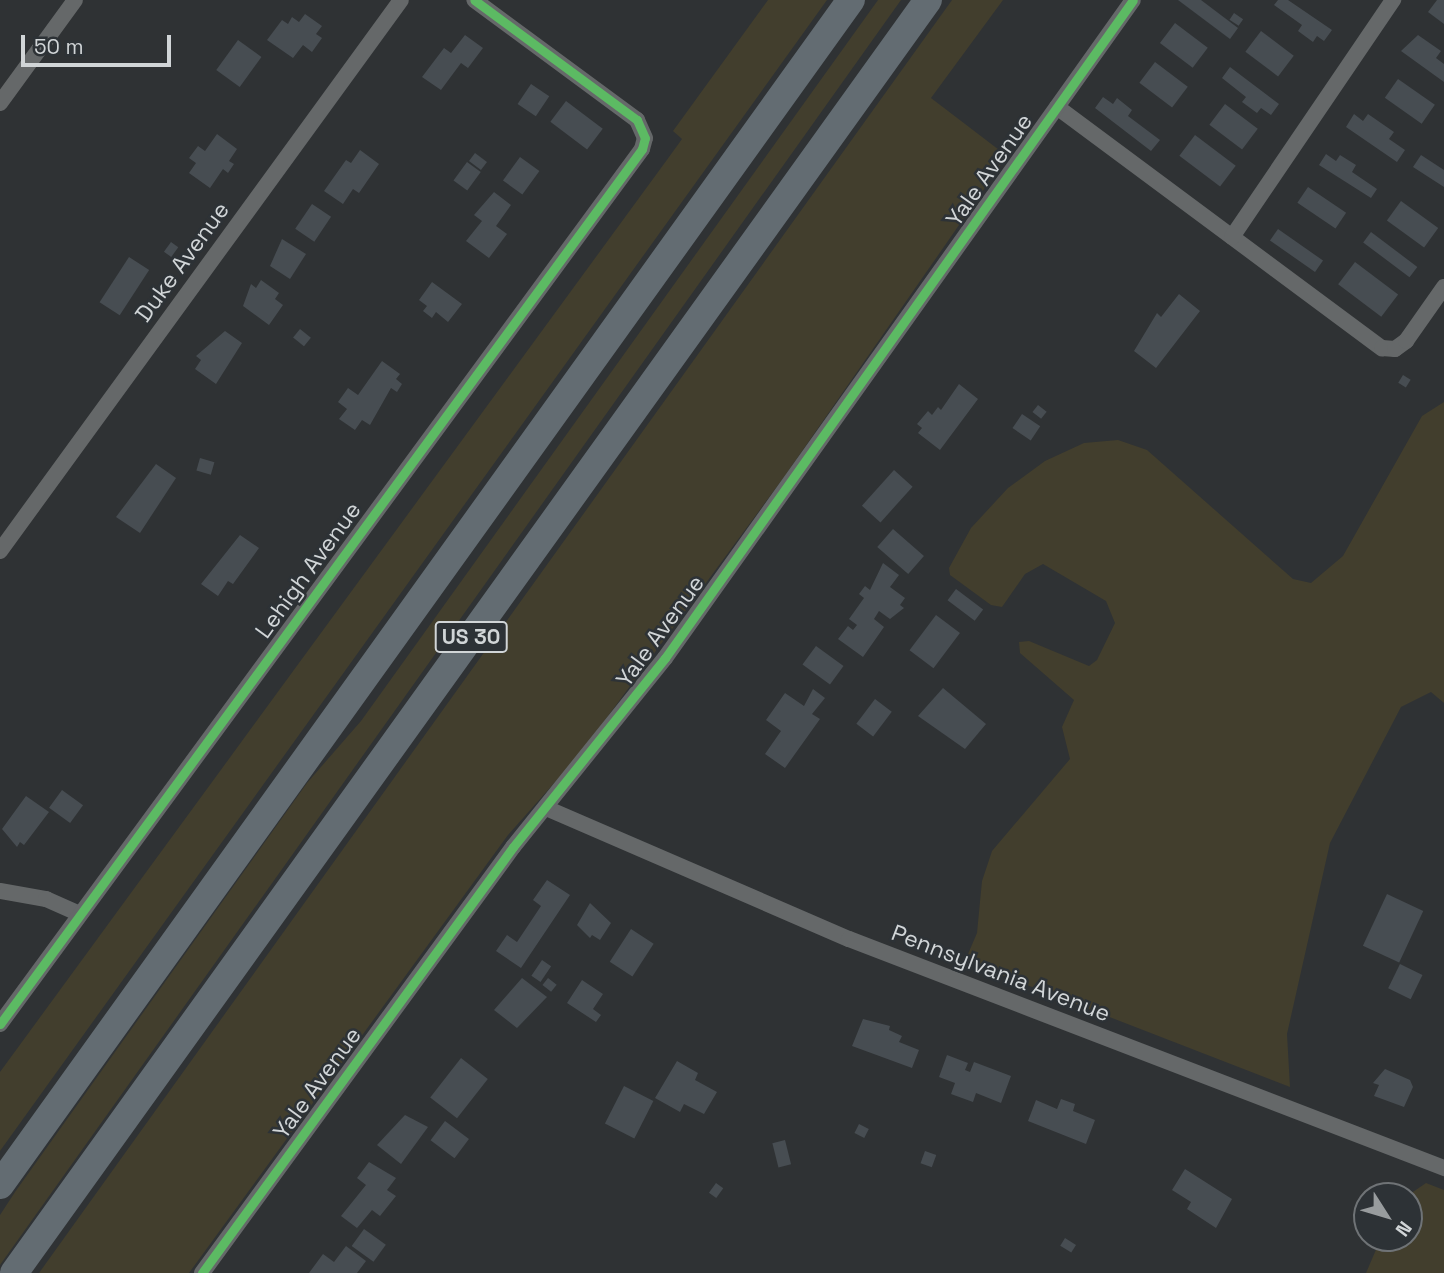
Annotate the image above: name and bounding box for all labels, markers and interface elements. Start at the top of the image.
scale bar [24,21,175,65]
text: 50 m [34,33,84,60]
street label: Yale Avenue [940,108,1038,232]
street label: Duke Avenue [129,197,235,327]
street label: Lehigh Avenue [249,496,367,644]
street label: Yale Avenue [610,570,710,692]
road number: US 30 [434,620,508,654]
street label: Pennsylvania Avenue [888,918,1114,1028]
street label: Yale Avenue [267,1022,367,1144]
north arrow [1353,1182,1423,1252]
text: N [1390,1216,1417,1241]

